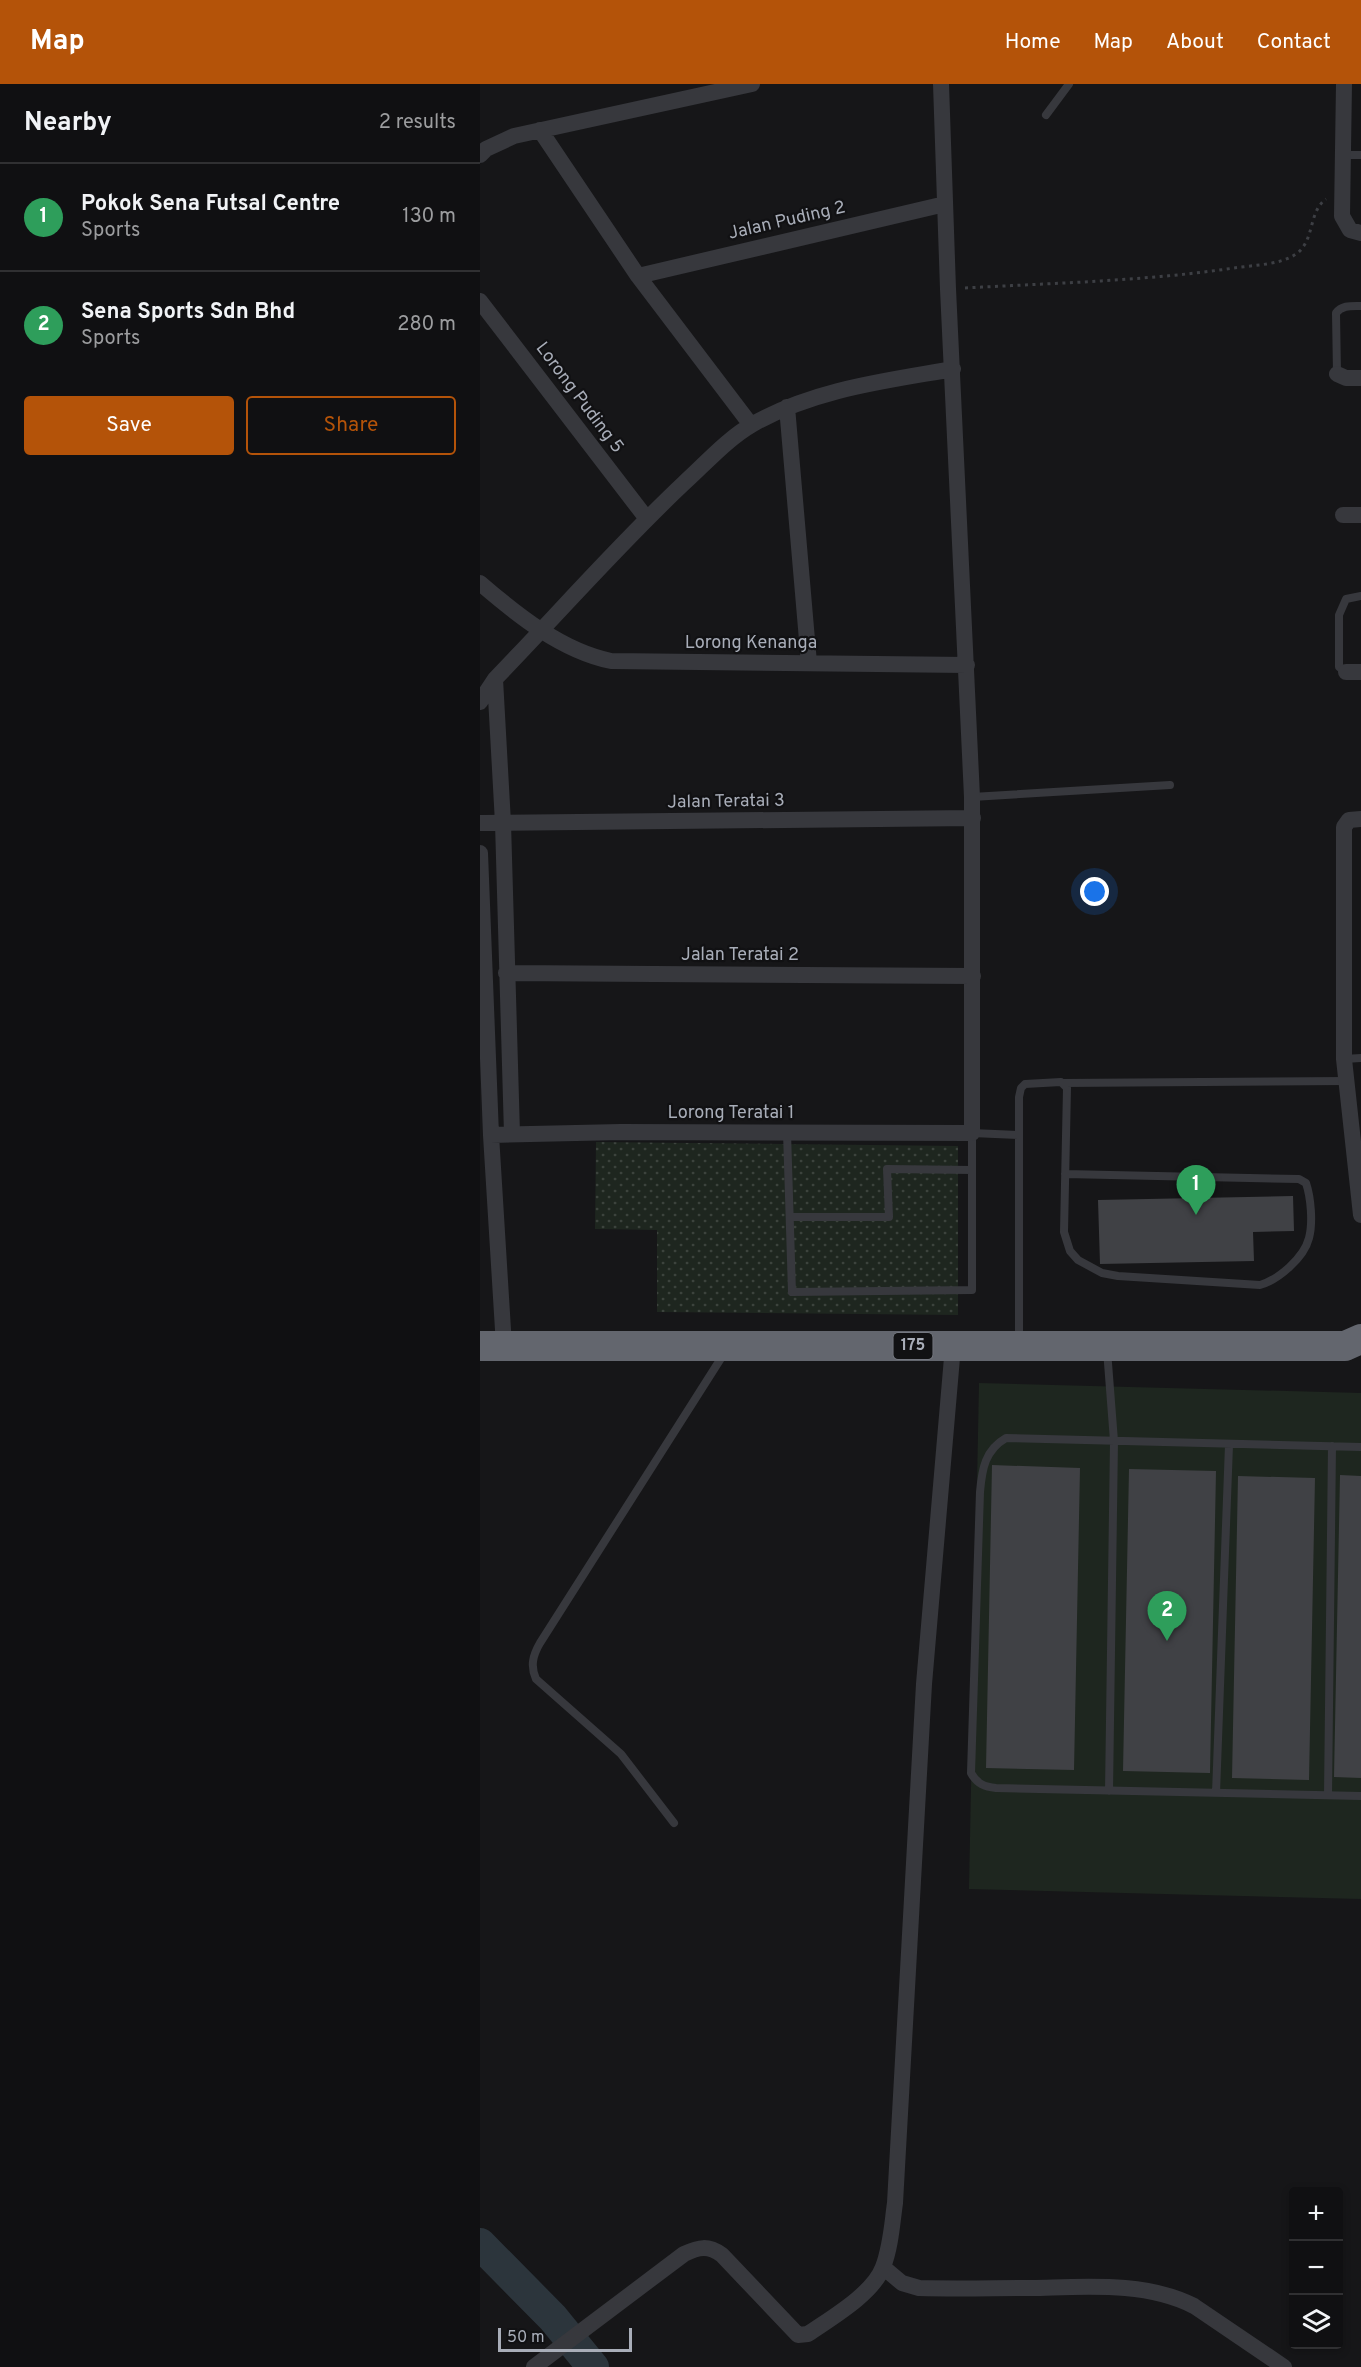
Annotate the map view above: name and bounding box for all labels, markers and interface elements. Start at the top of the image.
text: Map [30,24,85,60]
text: Home [1005,29,1061,56]
text: Map [1094,29,1133,56]
text: About [1166,29,1224,56]
text: Contact [1257,29,1331,56]
text: Nearby [24,107,112,140]
text: 2 results [379,110,456,136]
text: Pokok Sena Futsal Centre [81,191,340,218]
street label: Jalan Puding 2 [726,196,848,246]
text: 1 [40,204,48,230]
text: 130 m [402,204,456,230]
text: Sports [81,218,141,244]
text: Sena Sports Sdn Bhd [81,299,295,326]
text: 2 [37,312,50,338]
text: 280 m [397,312,456,338]
text: Sports [81,326,141,352]
street label: Lorong Puding 5 [530,338,628,458]
button: Save [24,396,234,455]
button: Share [246,396,456,455]
street label: Lorong Kenanga [685,632,817,655]
street label: Jalan Teratai 3 [667,789,785,815]
your location [1080,877,1109,906]
street label: Jalan Teratai 2 [681,944,799,967]
street label: Lorong Teratai 1 [668,1102,794,1125]
pin: 1 [1176,1166,1216,1215]
road number: 175 [894,1333,932,1359]
pin: 2 [1148,1592,1186,1641]
map controls [1289,2187,1343,2349]
button: + [1289,2187,1343,2241]
button: − [1289,2241,1343,2295]
button: layers [1289,2295,1343,2349]
scale bar [498,2325,632,2352]
text: 50 m [507,2328,545,2348]

